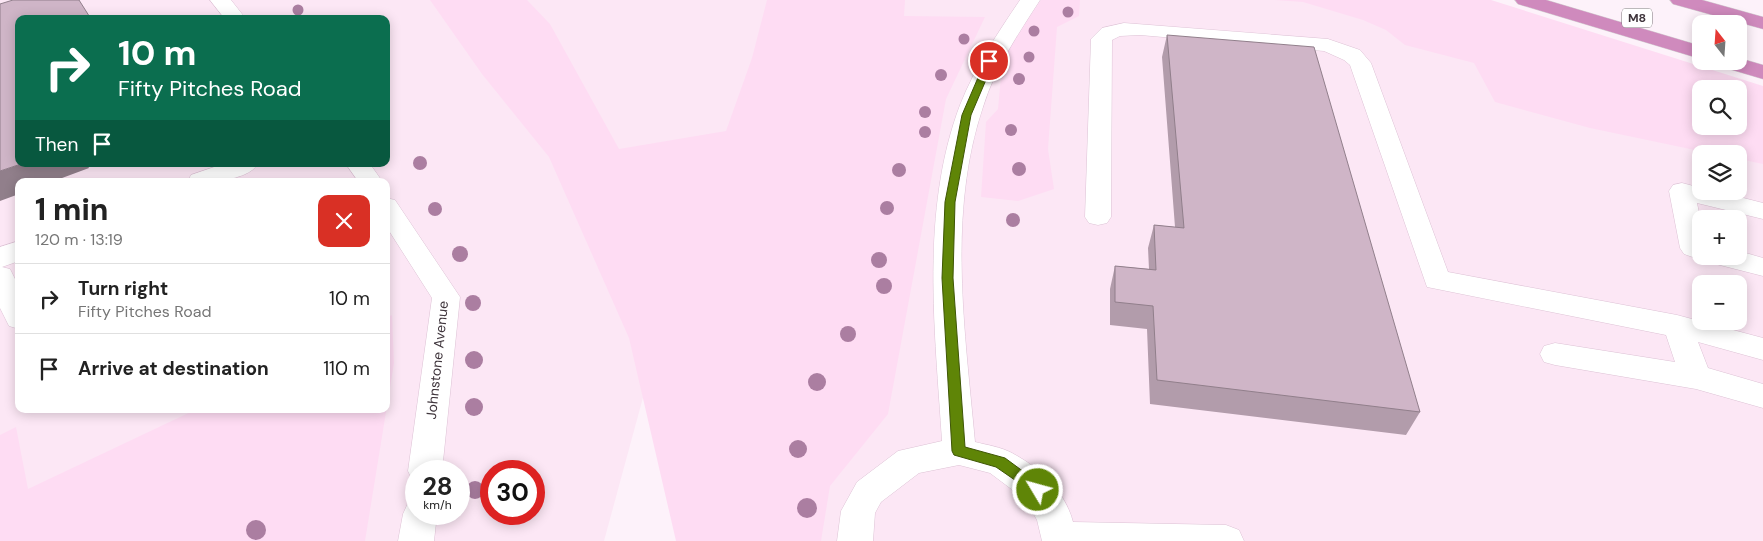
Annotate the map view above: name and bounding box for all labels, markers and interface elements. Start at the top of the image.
road number: M8 [1622,8,1652,28]
north arrow [1692,15,1748,70]
map controls [1692,15,1747,330]
text: 10 m [118,30,197,76]
icon: right [35,35,100,100]
pin [968,40,1010,82]
icon: arrive [975,47,1003,75]
text: Fifty Pitches Road [118,74,301,103]
button: search [1692,80,1747,135]
icon: arrive [88,130,116,158]
text: Then [35,132,78,157]
button: layers [1692,145,1747,200]
text: 1 min [35,190,108,229]
button: close [318,195,370,247]
button: + [1692,210,1747,265]
text: 120 m · 13:19 [35,229,123,250]
button: − [1692,275,1747,330]
text: Turn right [78,276,168,301]
icon: right [35,285,63,313]
text: 10 m [329,286,370,311]
street label: Johnstone Avenue [422,300,452,420]
text: Fifty Pitches Road [78,301,211,322]
icon: arrive [35,355,63,383]
text: Arrive at destination [78,356,269,381]
text: 110 m [323,356,370,381]
speed limit sign: 30 [480,460,545,525]
position arrow [1011,463,1063,515]
text: 28 [422,470,453,503]
text: km/h [423,497,452,513]

